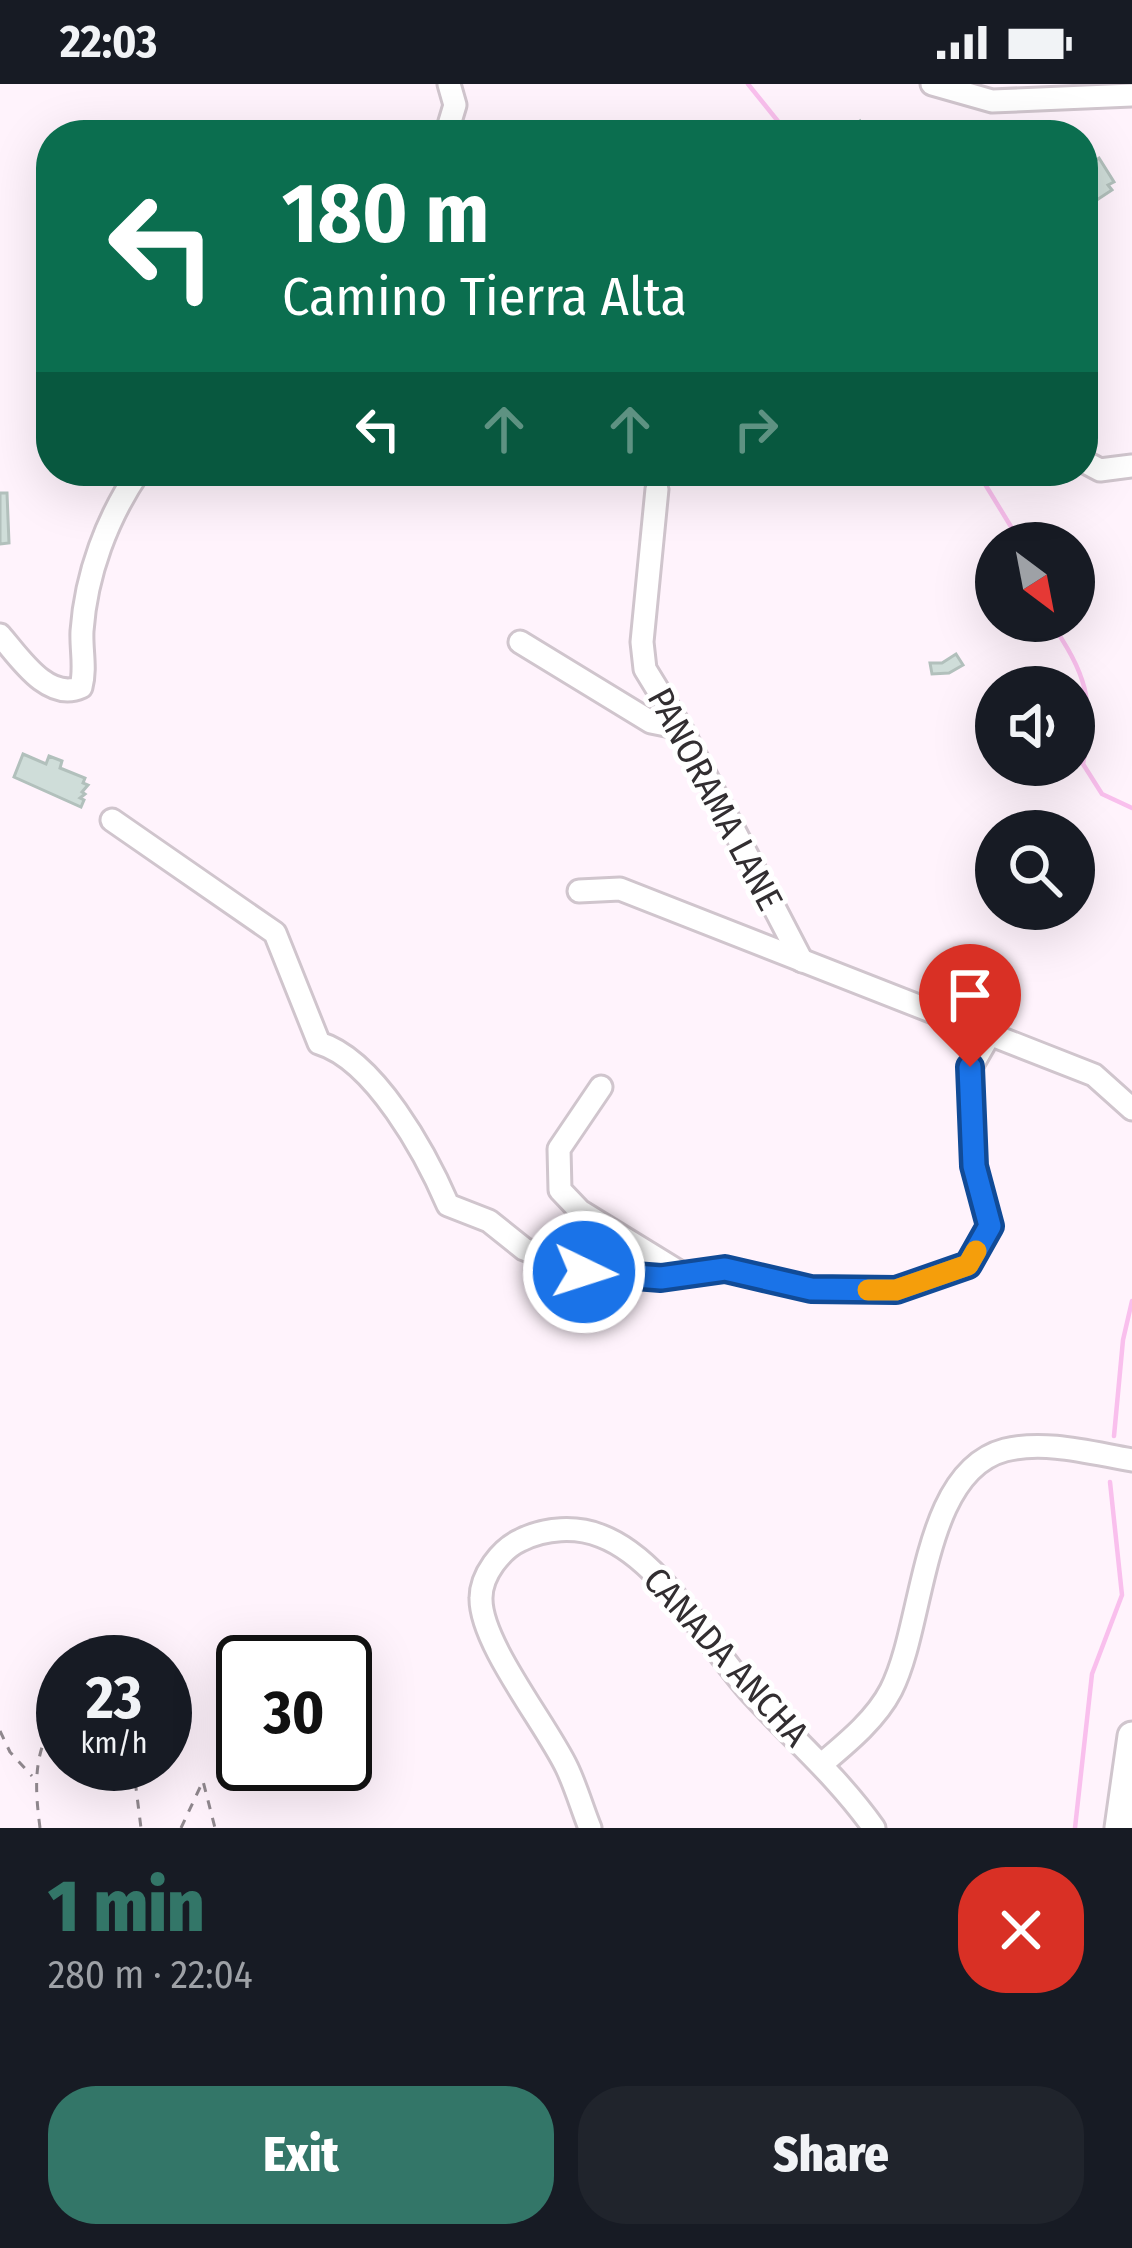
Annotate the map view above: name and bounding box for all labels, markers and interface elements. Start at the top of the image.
text: 22:03 [60,15,157,69]
text: 180 m [282,163,489,264]
icon: left [84,168,240,324]
text: Camino Tierra Alta [282,265,687,329]
icon: left [345,396,411,462]
icon: ahead [471,396,537,462]
icon: ahead [597,396,663,462]
icon: right [723,396,789,462]
north arrow [975,522,1095,642]
map controls [975,522,1095,930]
button: sound [975,666,1095,786]
street label: PANORAMA LANE [638,680,792,918]
button: search [975,810,1095,930]
pin [919,944,1021,1067]
icon: arrive [937,962,1003,1028]
position arrow [521,1209,647,1335]
street label: CANADA ANCHA [634,1558,818,1756]
speed limit sign: 30 [216,1635,372,1791]
text: 23 [86,1662,142,1734]
text: km/h [81,1725,147,1761]
text: 1 min [48,1864,205,1950]
button: close [958,1867,1084,1993]
text: 280 m · 22:04 [48,1952,253,1998]
button: Exit [48,2086,554,2224]
button: Share [578,2086,1084,2224]

